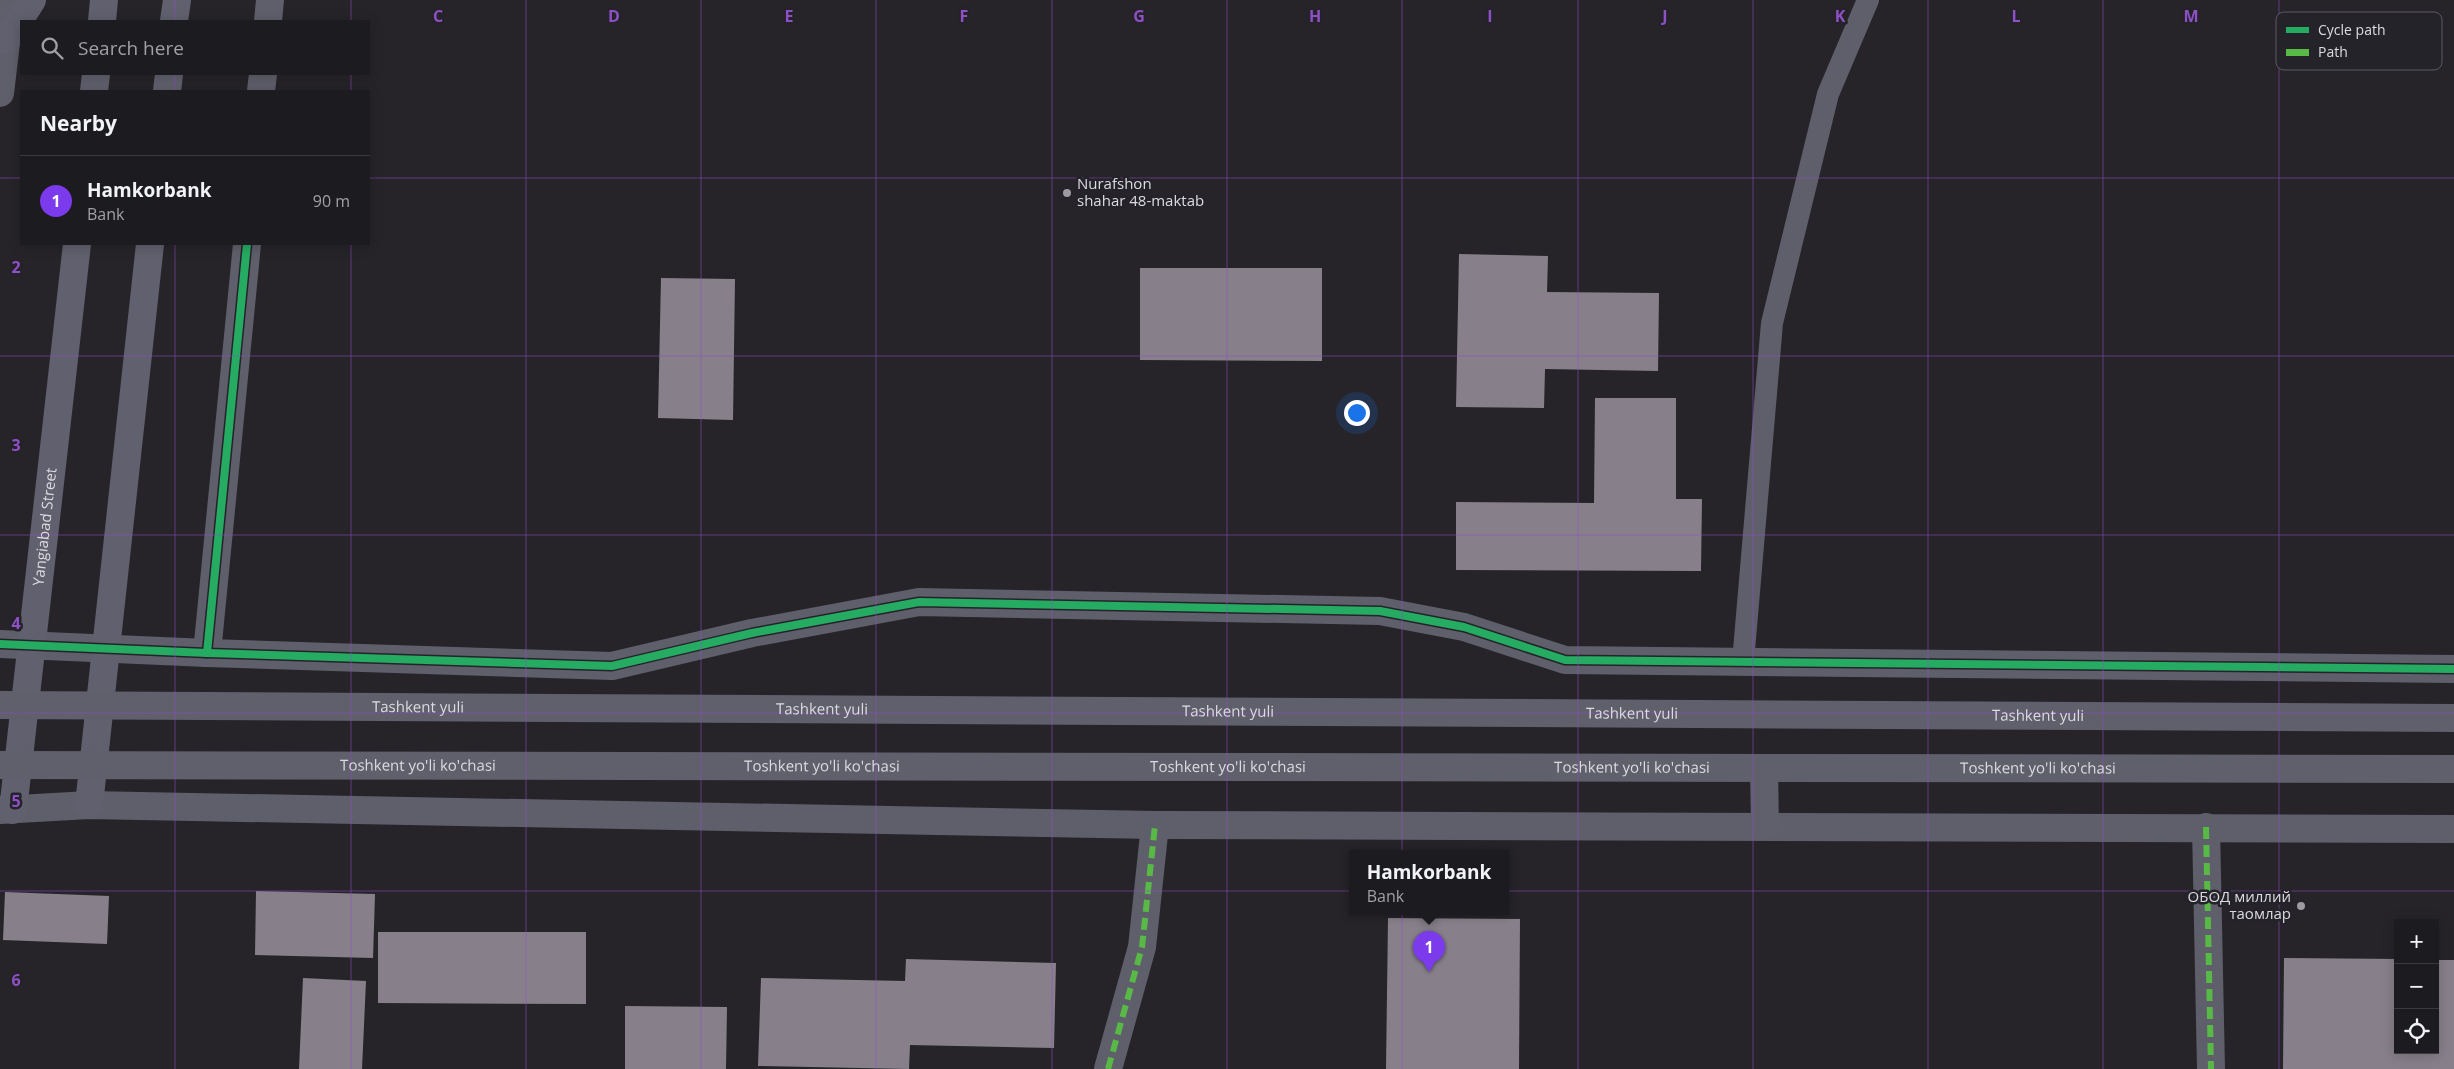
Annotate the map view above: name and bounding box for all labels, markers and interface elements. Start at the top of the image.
text: C [433,5,443,27]
text: D [608,5,620,27]
text: E [785,5,794,27]
text: F [960,5,968,27]
text: G [1133,5,1145,27]
text: H [1309,5,1321,27]
text: I [1487,5,1493,27]
text: J [1660,5,1668,27]
text: K [1835,5,1846,27]
text: L [2011,5,2021,27]
text: M [2183,5,2199,27]
legend [2276,12,2442,70]
search box [20,20,370,75]
text: Cycle path [2318,20,2386,39]
icon: search [38,34,66,62]
text: Search here [78,35,184,61]
text: Path [2318,42,2348,61]
text: Nearby [40,109,117,137]
place label: Nurafshon shahar 48-maktab [1077,173,1204,210]
text: Hamkorbank [87,177,212,203]
marker: Nurafshon shahar 48-maktab [1061,187,1073,199]
text: 1 [51,190,61,212]
text: 90 m [313,190,350,212]
text: Bank [87,203,124,225]
text: 2 [11,256,21,278]
your location [1344,400,1370,426]
text: 3 [11,434,21,456]
street label: Yangiabad Street [27,467,61,587]
text: 4 [11,612,21,634]
street label: Tashkent yuli [372,696,464,716]
street label: Tashkent yuli [776,698,868,719]
street label: Tashkent yuli [1182,700,1274,721]
street label: Tashkent yuli [1586,702,1678,723]
street label: Tashkent yuli [1992,705,2084,725]
street label: Toshkent yo'li ko'chasi [340,755,496,775]
street label: Toshkent yo'li ko'chasi [744,755,900,775]
street label: Toshkent yo'li ko'chasi [1150,756,1306,776]
street label: Toshkent yo'li ko'chasi [1554,757,1710,777]
street label: Toshkent yo'li ko'chasi [1960,757,2116,777]
text: 5 [11,790,21,812]
popup [1349,850,1509,915]
text: Hamkorbank [1367,859,1491,885]
text: Bank [1367,885,1404,907]
place label: ОБОД миллий таомлар [2188,886,2291,923]
marker: ОБОД миллий таомлар [2295,900,2307,912]
map controls [2394,919,2439,1054]
button: + [2394,919,2439,964]
pin: 1 [1413,931,1445,972]
button: − [2394,964,2439,1009]
text: 6 [11,969,21,991]
button: locate [2394,1009,2439,1054]

